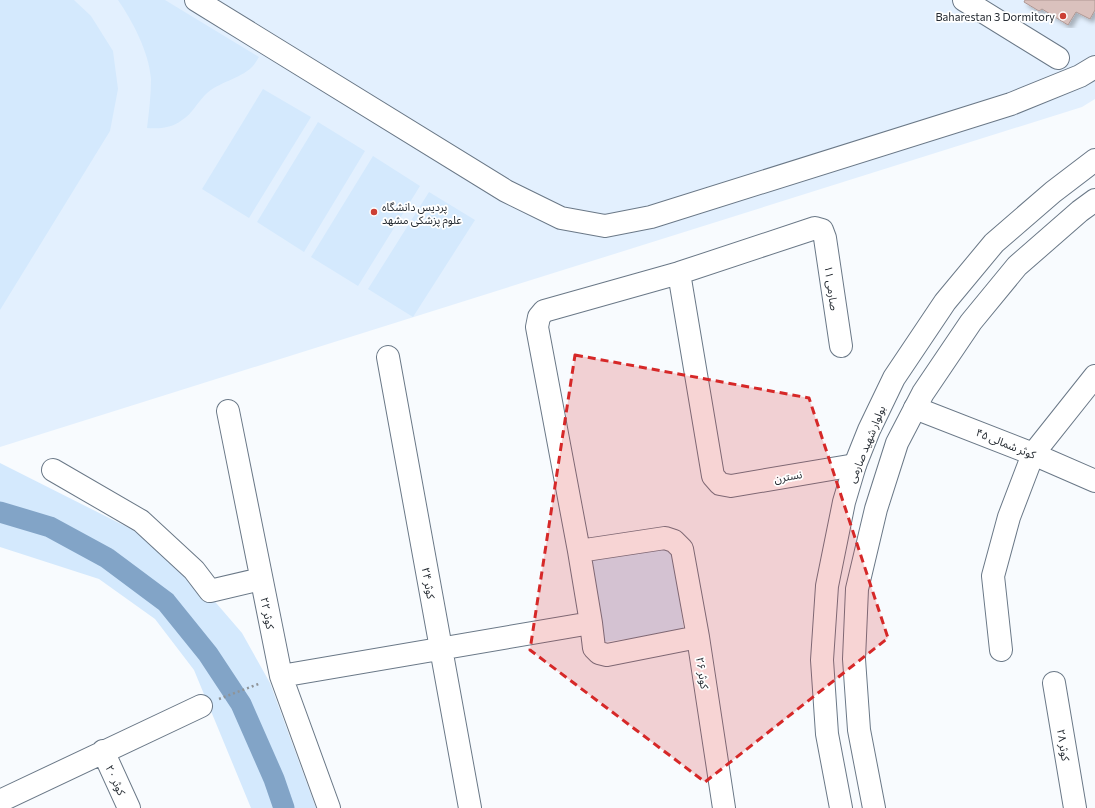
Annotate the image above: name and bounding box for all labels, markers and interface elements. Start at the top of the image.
place label: Baharestan 3 Dormitory [935,10,1055,23]
marker: Baharestan 3 Dormitory [1058,11,1068,21]
place label: پردیس دانشگاه علوم پزشکی مشهد [382,200,462,228]
marker: پردیس دانشگاه علوم پزشکی مشهد [369,207,379,217]
street label: صارمی ۱۱ [821,265,842,312]
street label: بولوار شهید صارمی [845,404,888,485]
street label: کوثر شمالی ۴۵ [974,425,1038,462]
street label: نسترن [773,467,803,486]
street label: کوثر ۲۴ [419,566,438,601]
street label: کوثر ۲۲ [258,596,278,631]
street label: کوثر ۲۶ [693,656,712,690]
street label: کوثر ۲۸ [1054,728,1073,762]
street label: کوثر ۲۰ [102,763,129,798]

